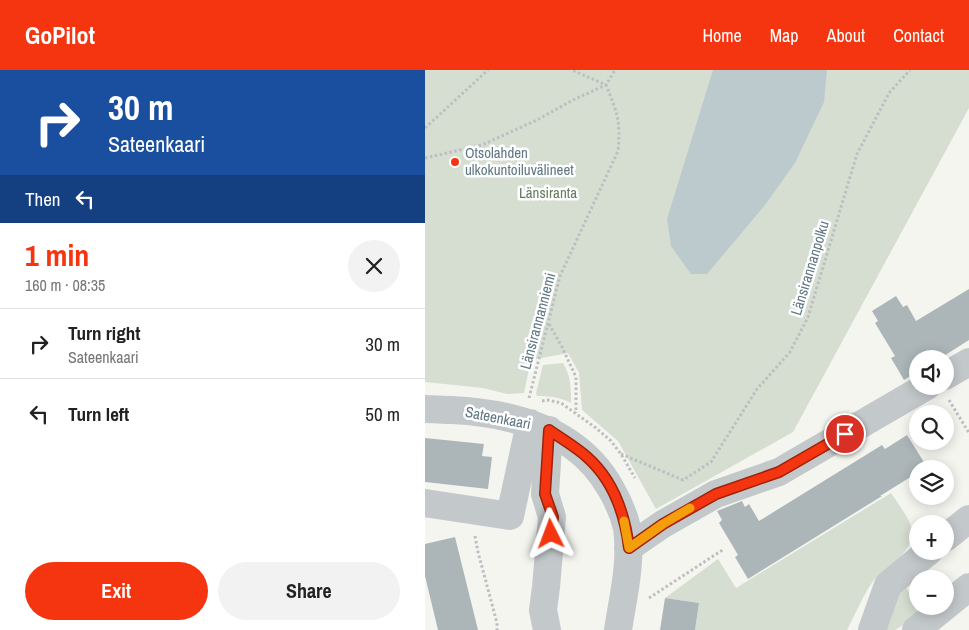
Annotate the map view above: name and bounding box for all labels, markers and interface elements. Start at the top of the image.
text: GoPilot [25,19,95,51]
text: Home [702,23,742,48]
text: Map [770,23,799,48]
text: About [827,23,865,48]
text: Contact [893,23,944,48]
text: 30 m [108,84,173,131]
icon: right [25,90,90,155]
text: Sateenkaari [108,129,205,159]
place label: Otsolahden ulkokuntoiluvälineet [465,142,574,180]
marker: Otsolahden ulkokuntoiluvälineet [449,156,461,168]
park label: Länsiranta [519,182,577,203]
icon: left [71,185,99,213]
text: Then [25,186,61,212]
street label: Länsirannanpolku [785,218,834,318]
text: 1 min [25,235,89,275]
button: close [348,240,400,292]
street label: Länsirannanniemi [515,270,560,371]
text: 160 m · 08:35 [25,274,105,296]
text: Turn right [68,320,140,346]
icon: right [25,330,53,358]
text: 30 m [365,331,400,357]
text: Sateenkaari [68,346,139,368]
map controls [909,350,954,615]
button: sound [909,350,954,395]
icon: left [25,400,53,428]
text: Turn left [68,401,129,427]
text: 50 m [365,401,400,427]
street label: Sateenkaari [464,401,533,434]
button: search [909,405,954,450]
pin [824,413,866,455]
icon: arrive [831,420,859,448]
button: layers [909,460,954,505]
position arrow [524,507,576,559]
button: + [909,515,954,560]
button: Exit [25,562,208,620]
button: Share [218,562,400,620]
button: − [909,570,954,615]

